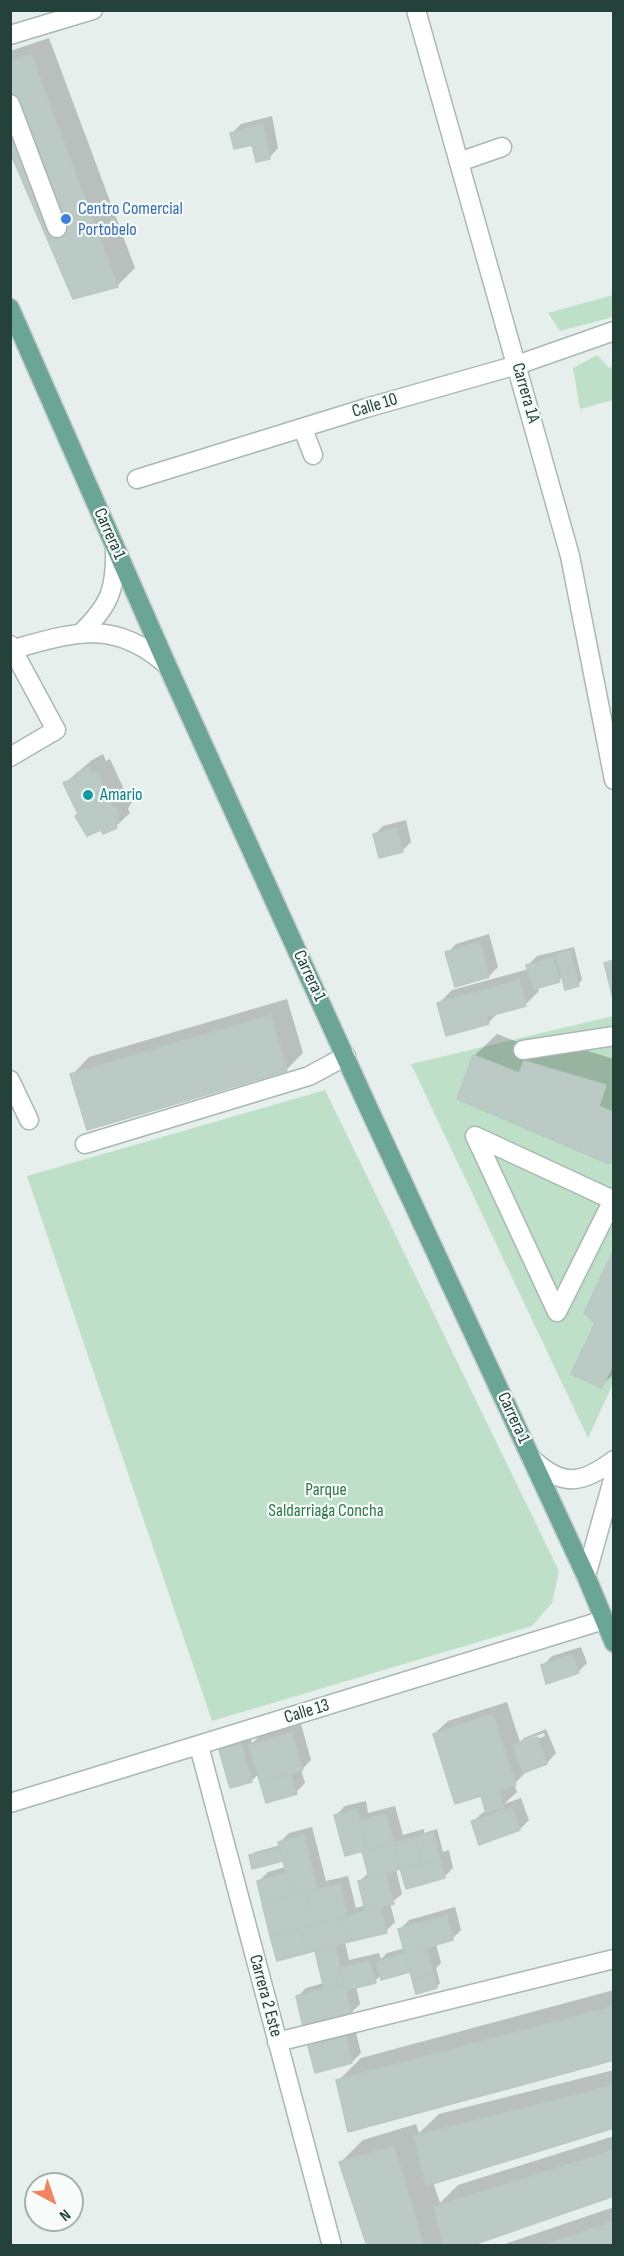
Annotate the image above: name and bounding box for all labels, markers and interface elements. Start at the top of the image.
place label: Centro Comercial Portobelo [78,198,183,240]
marker: Centro Comercial Portobelo [59,212,73,226]
street label: Carrera 1A [506,360,544,426]
street label: Calle 10 [350,389,400,423]
street label: Carrera 1 [88,505,130,563]
place label: Amario [100,784,143,806]
marker: Amario [81,788,95,802]
street label: Carrera 1 [288,947,330,1005]
street label: Carrera 1 [492,1389,534,1447]
park label: Parque Saldarriaga Concha [268,1479,384,1522]
street label: Calle 13 [282,1695,332,1729]
street label: Carrera 2 Este [244,1953,286,2039]
north arrow [24,2172,84,2232]
text: N [55,2205,74,2225]

